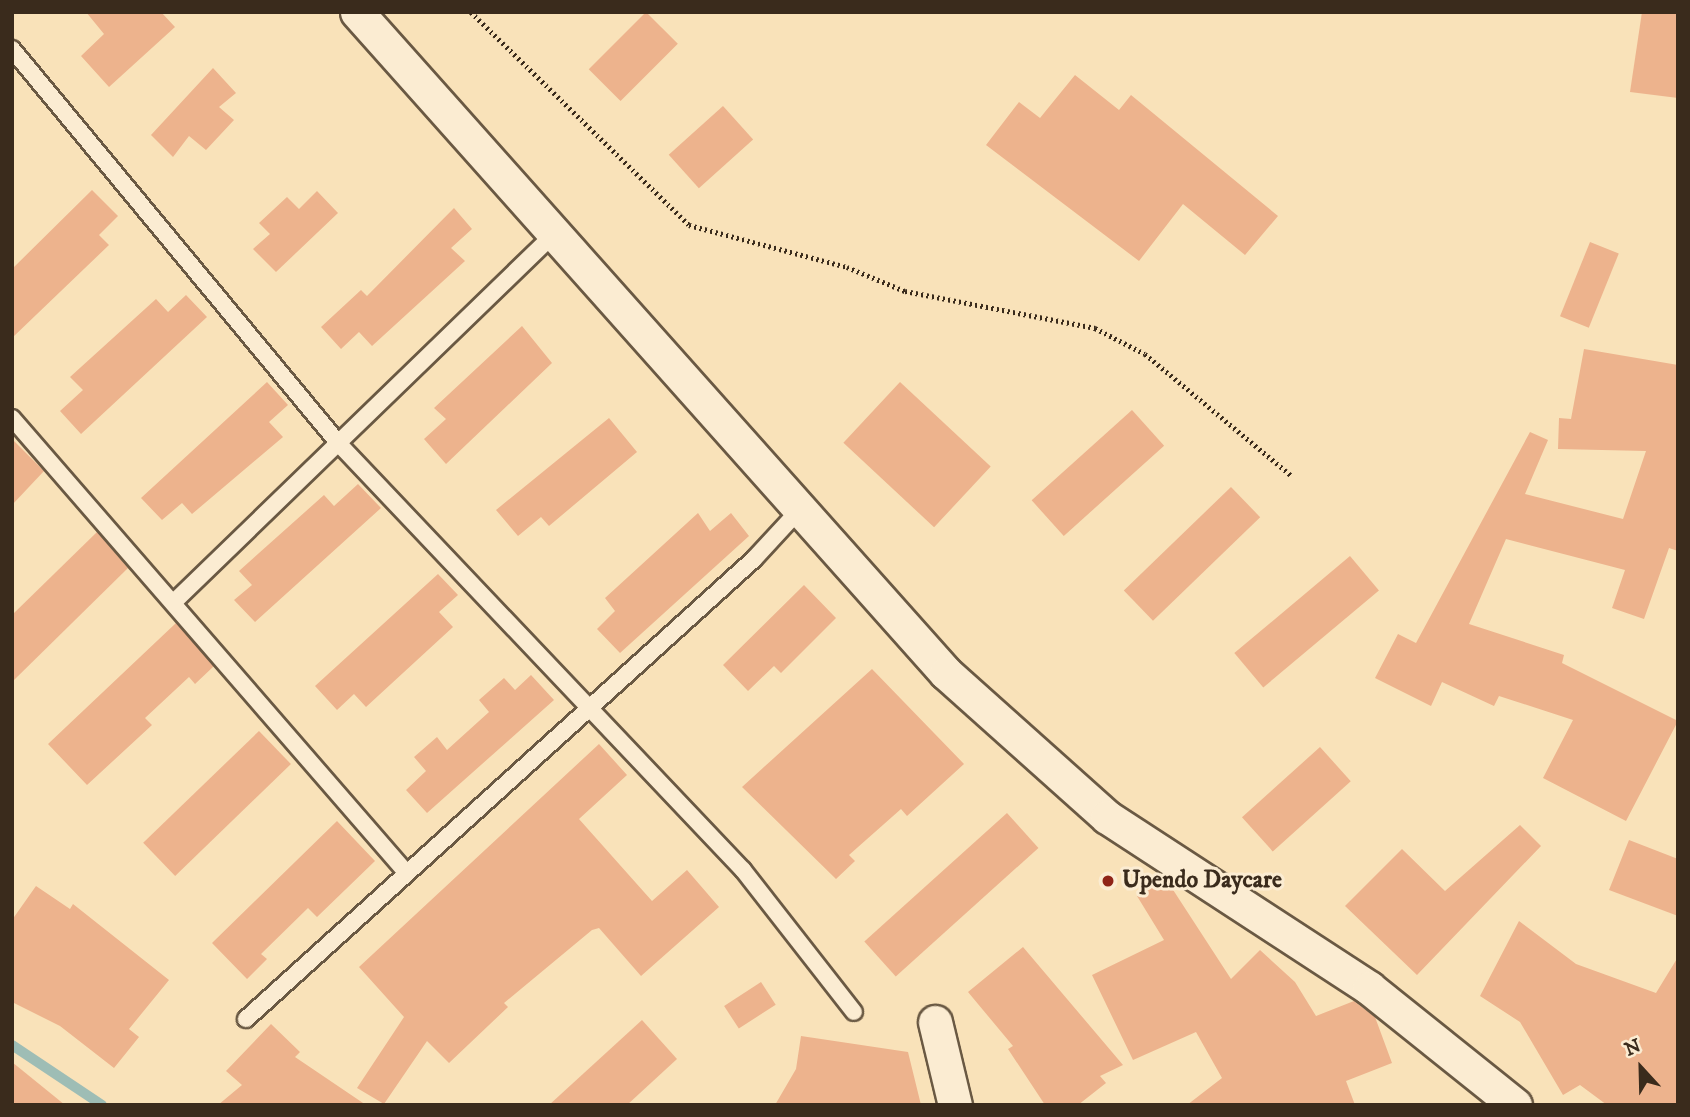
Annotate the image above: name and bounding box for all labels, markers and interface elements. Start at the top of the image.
place label: Upendo Daycare [1122,867,1282,895]
marker: Upendo Daycare [1100,873,1116,889]
north arrow [1606,1033,1676,1103]
text: N [1621,1034,1644,1062]

